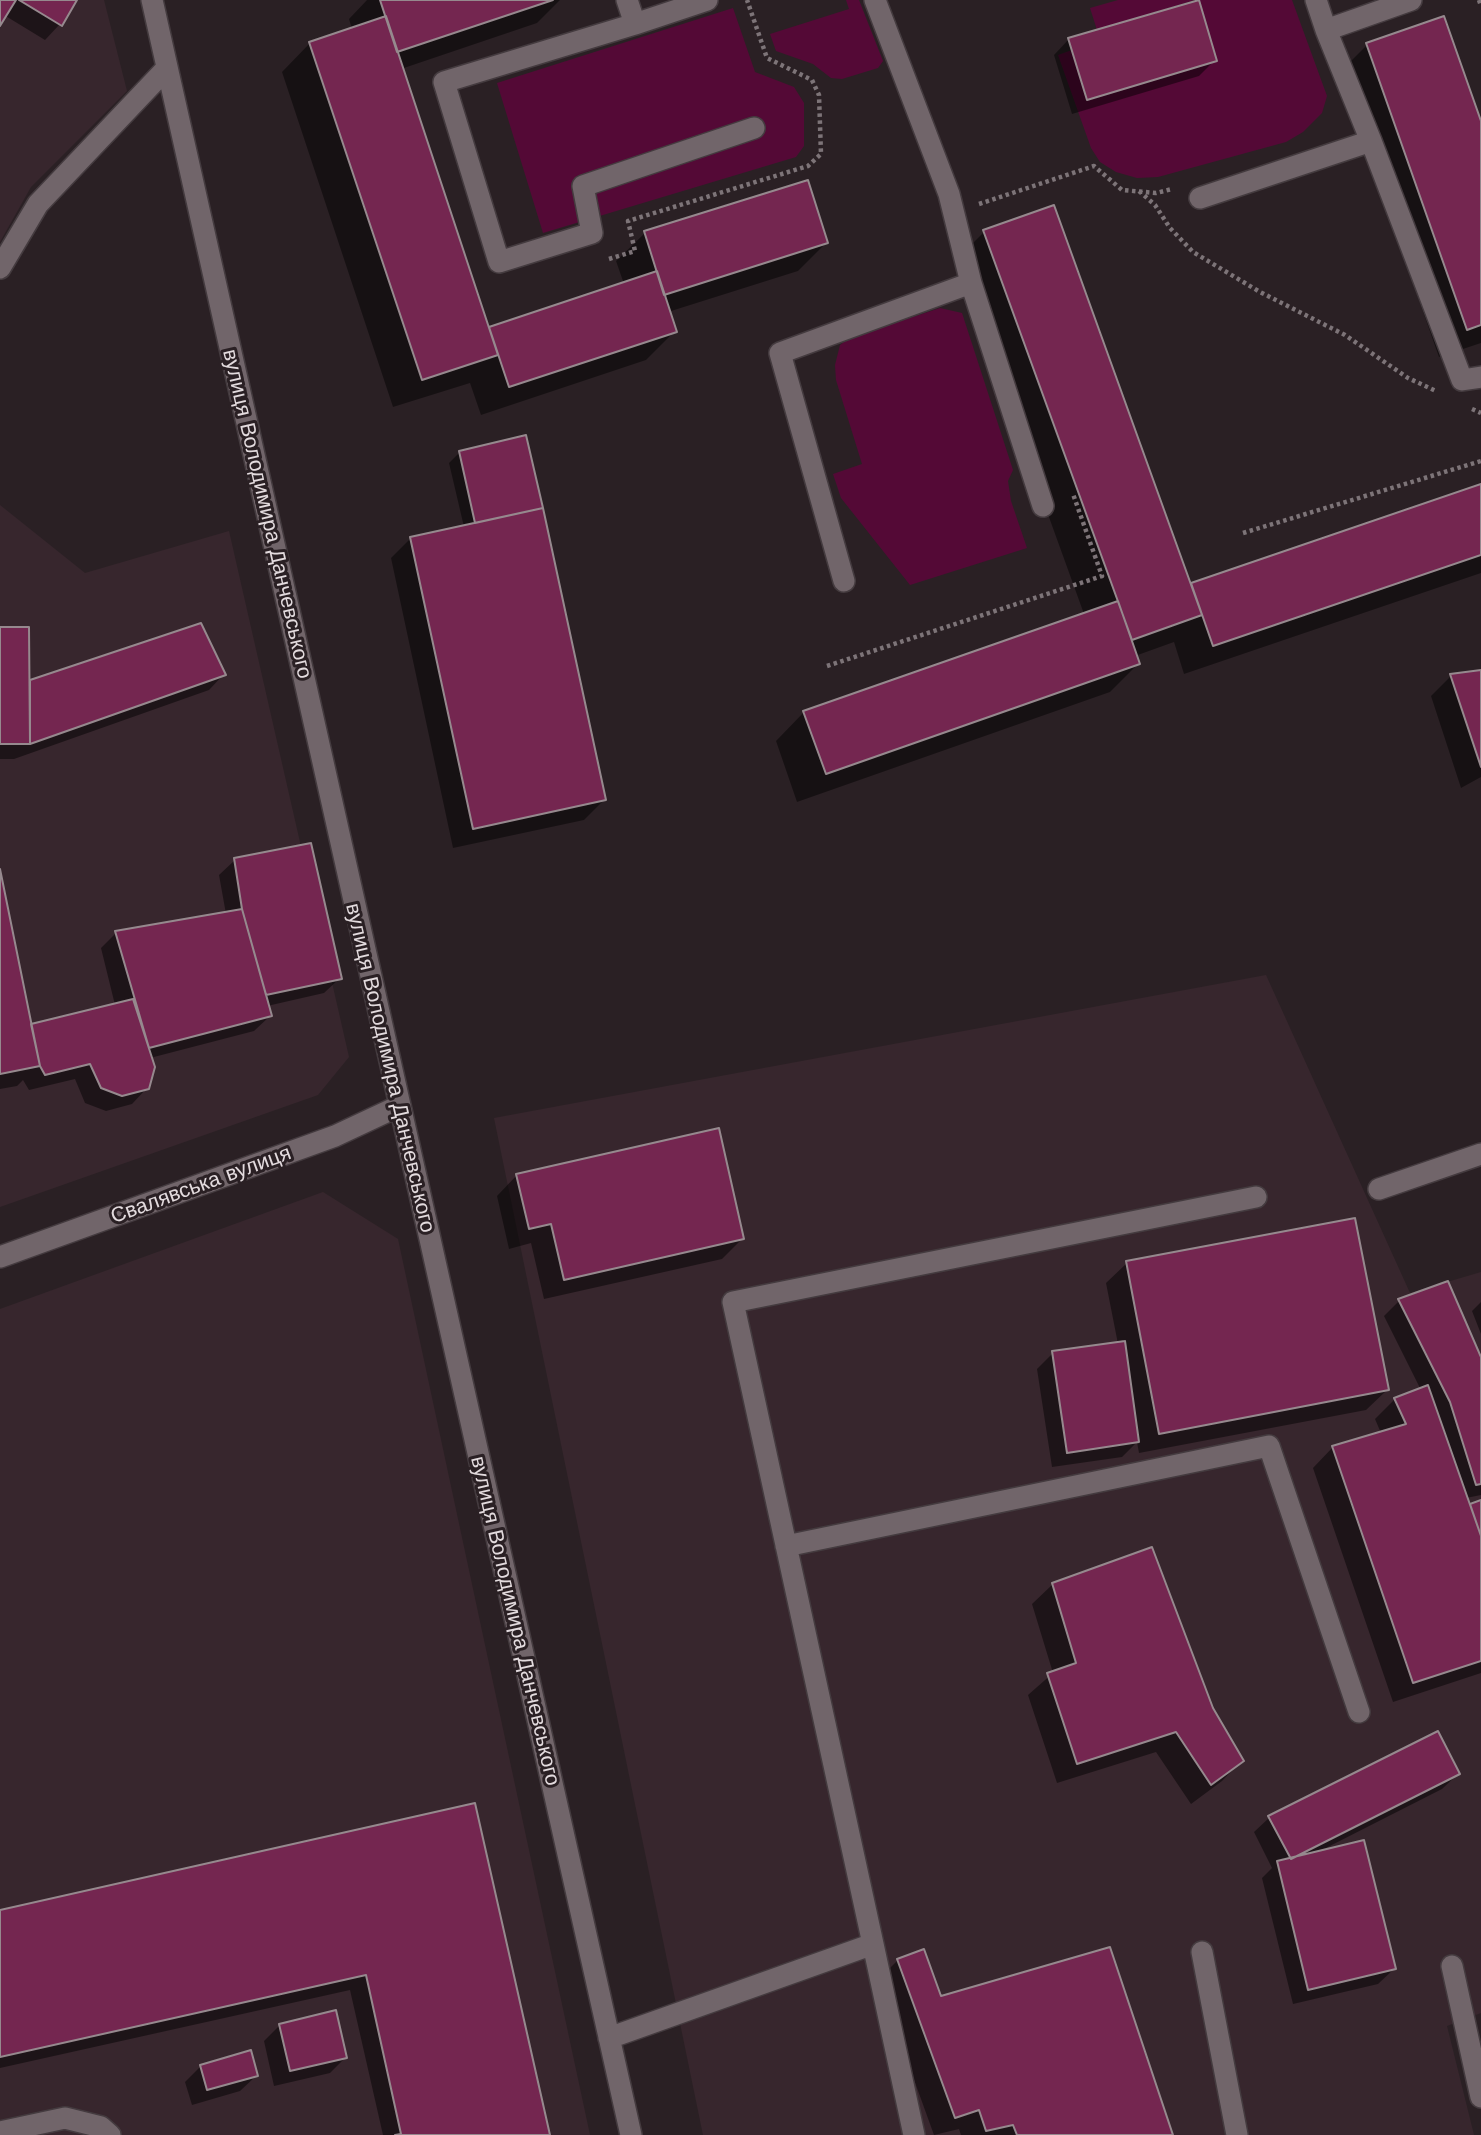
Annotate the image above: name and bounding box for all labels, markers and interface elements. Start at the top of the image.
street label: вулиця Володимира Данчевського [217,347,317,681]
street label: вулиця Володимира Данчевського [340,901,440,1235]
street label: Свалявська вулиця [107,1141,295,1229]
street label: вулиця Володимира Данчевського [465,1454,565,1788]

